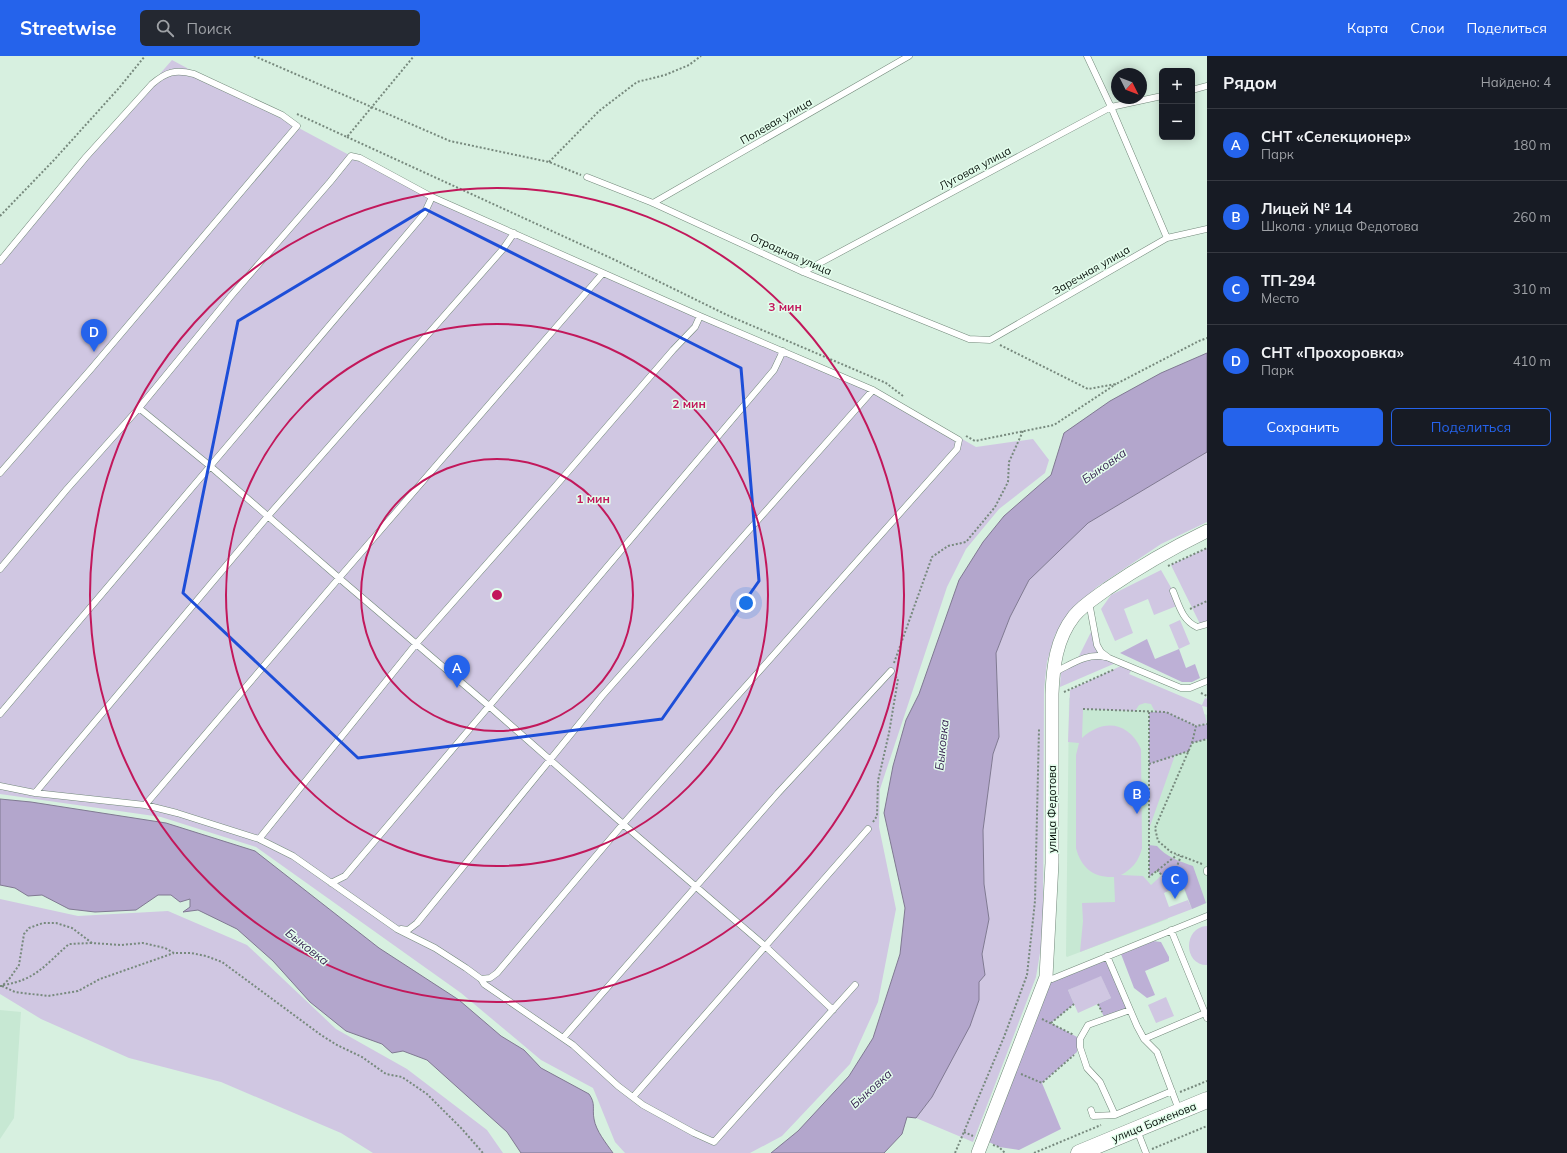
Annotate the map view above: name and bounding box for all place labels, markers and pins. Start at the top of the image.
pin: D [81,319,107,352]
centre of rings [490,588,504,602]
pin: A [444,655,470,688]
pin: B [1124,781,1150,814]
pin: C [1162,866,1188,899]

